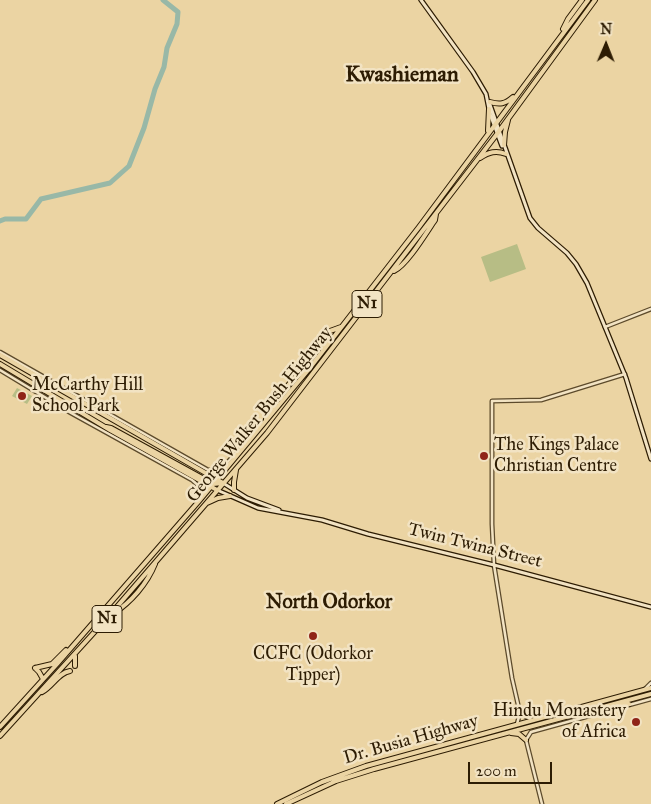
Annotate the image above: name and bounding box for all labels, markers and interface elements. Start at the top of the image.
north arrow [581,20,631,70]
text: N [600,21,612,38]
district label: Kwashieman [345,63,459,89]
road number: N1 [352,290,382,318]
street label: George Walker Bush Highway [183,323,337,507]
place label: McCarthy Hill School Park [32,375,143,418]
marker: McCarthy Hill School Park [16,390,28,402]
place label: The Kings Palace Christian Centre [494,435,619,478]
marker: The Kings Palace Christian Centre [478,450,490,462]
street label: Twin Twina Street [406,519,544,573]
district label: North Odorkor [266,591,392,615]
road number: N1 [92,606,122,632]
marker: CCFC (Odorkor Tipper) [307,630,319,642]
place label: CCFC (Odorkor Tipper) [253,644,373,686]
place label: Hindu Monastery of Africa [493,701,626,744]
street label: Dr. Busia Highway [341,710,481,770]
marker: Hindu Monastery of Africa [630,716,642,728]
scale bar [471,752,555,784]
text: 200 m [476,762,517,780]

